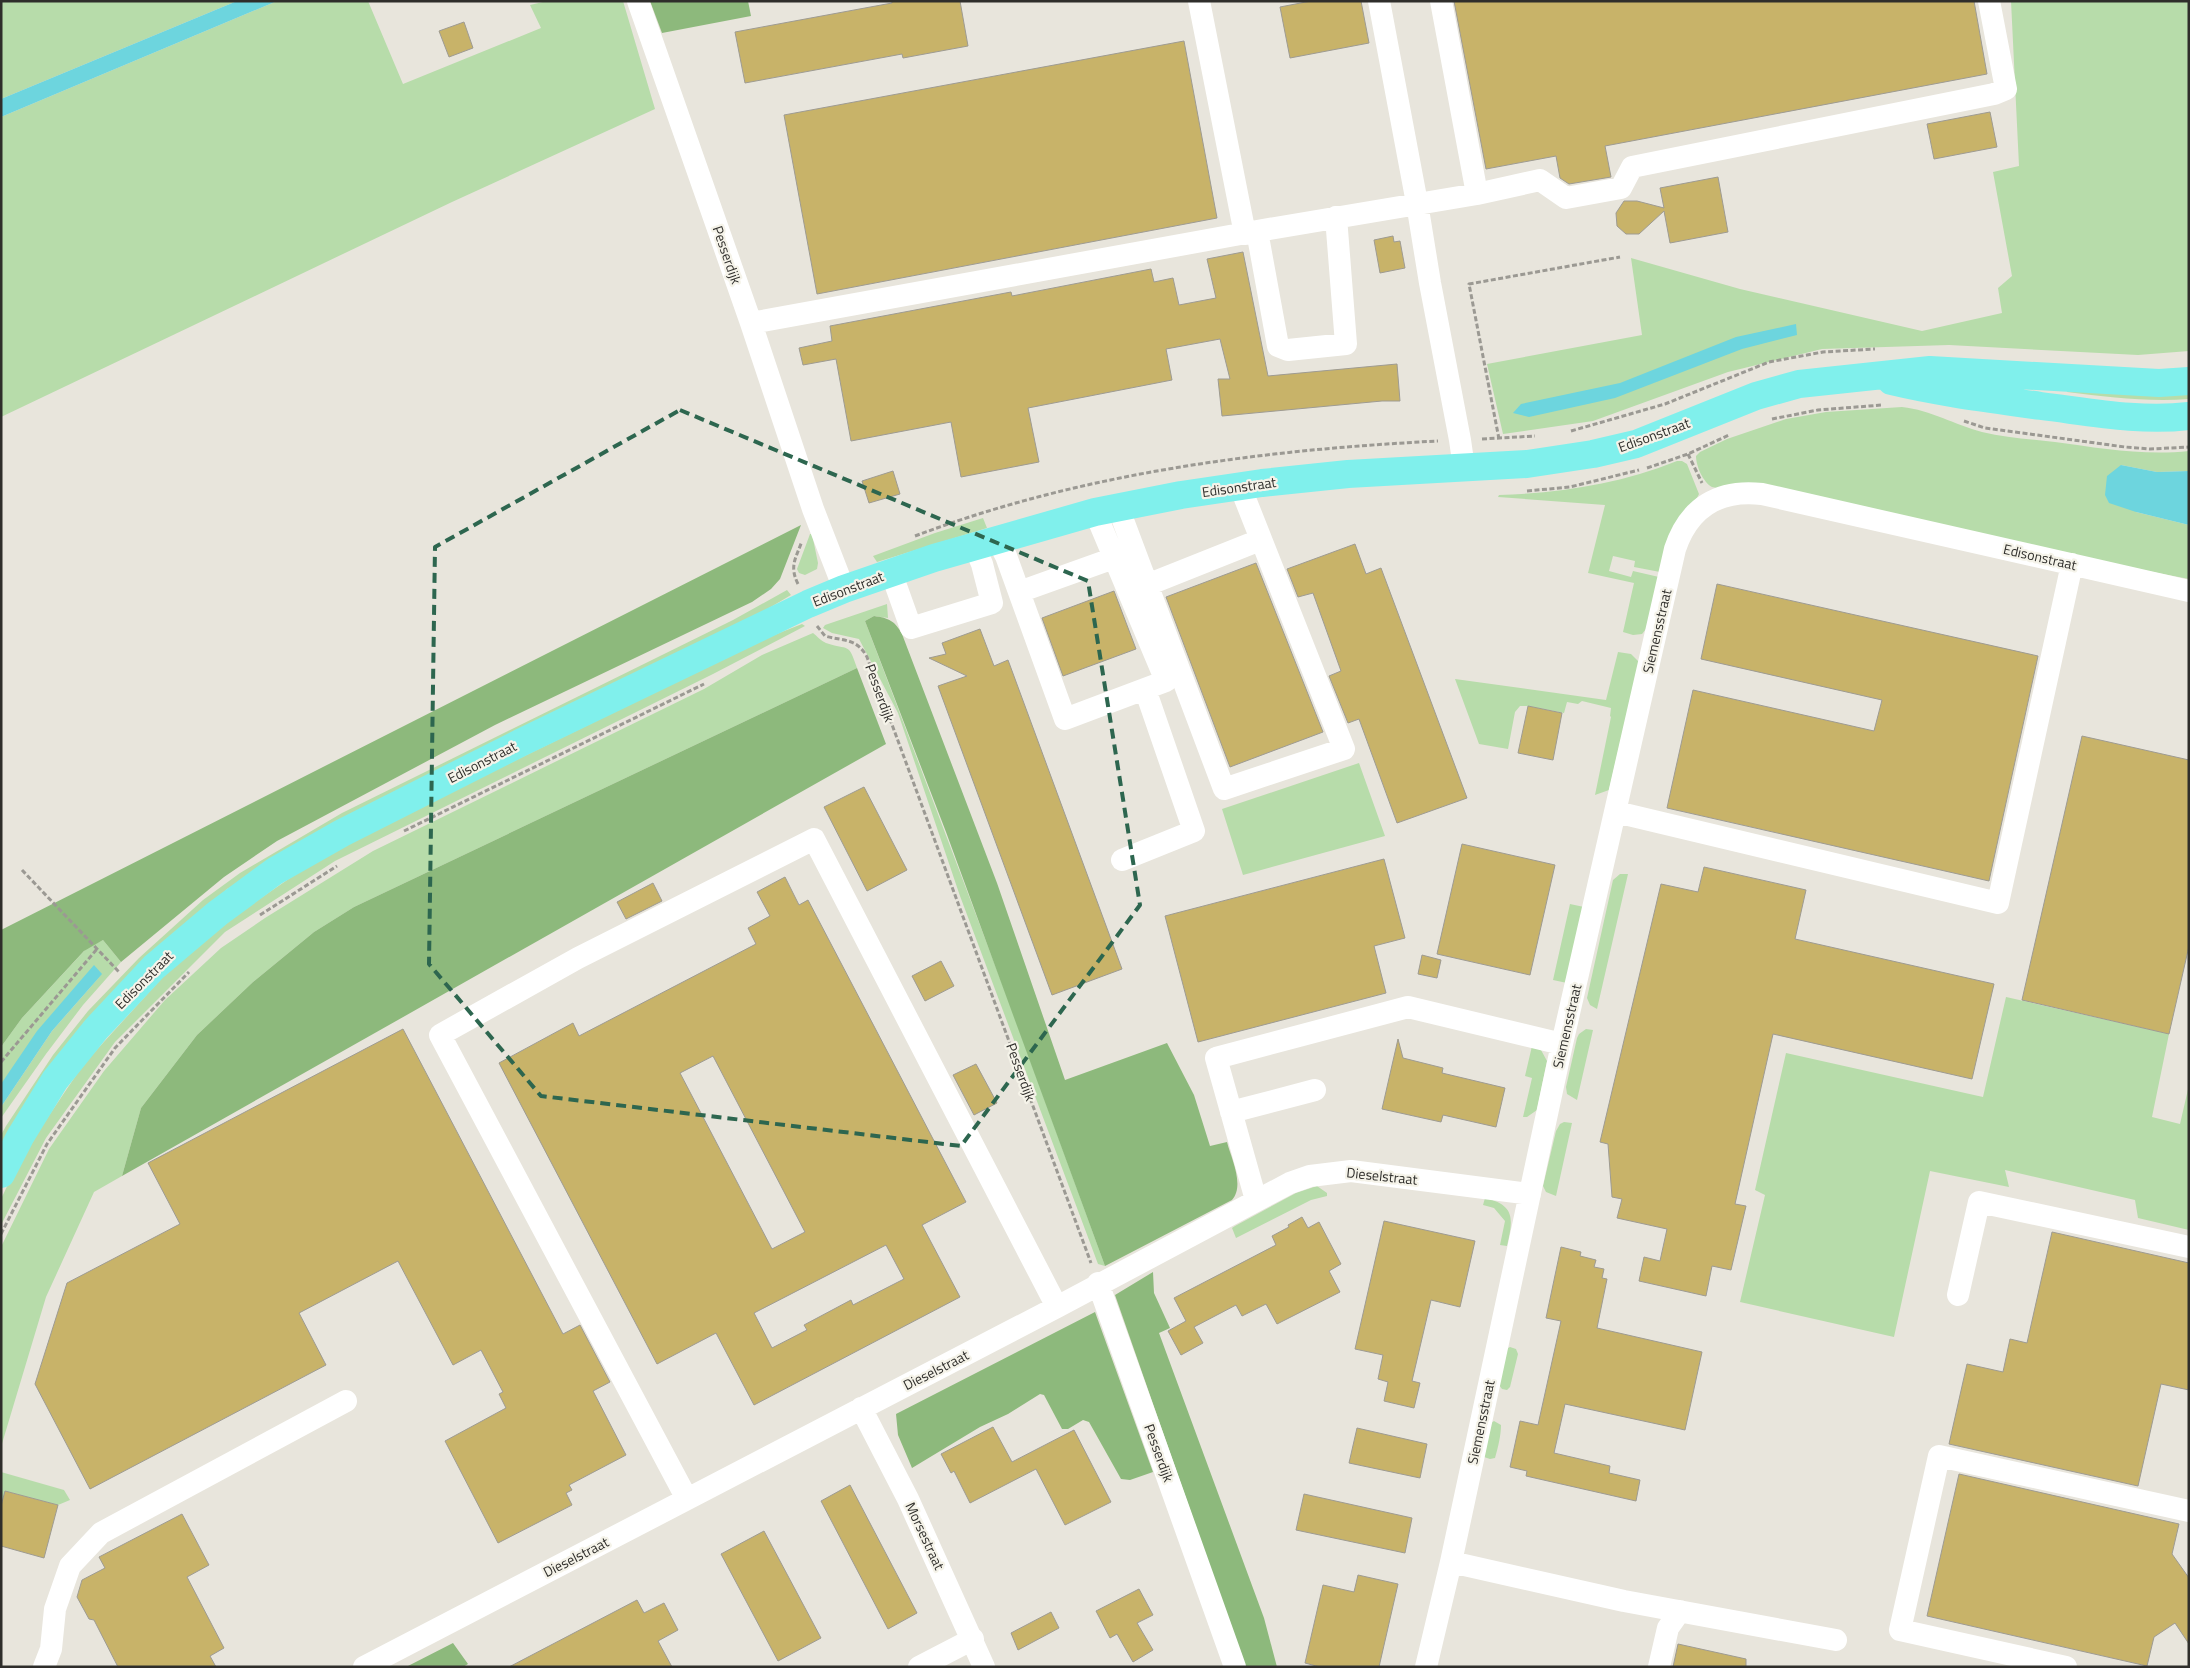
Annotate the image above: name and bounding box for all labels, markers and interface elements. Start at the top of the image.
street label: Pesserdijk [708,223,747,287]
street label: Edisonstraat [1615,412,1693,457]
street label: Edisonstraat [1200,471,1277,502]
street label: Edisonstraat [2001,538,2079,575]
street label: Edisonstraat [809,565,887,612]
street label: Siemensstraat [1637,587,1676,675]
street label: Pesserdijk [860,661,901,725]
street label: Edisonstraat [444,735,520,788]
street label: Edisonstraat [110,946,178,1013]
street label: Siemensstraat [1547,982,1586,1070]
street label: Pesserdijk [1001,1040,1042,1104]
street label: Dieselstraat [1346,1161,1419,1190]
street label: Dieselstraat [899,1344,972,1395]
street label: Siemensstraat [1461,1378,1500,1466]
street label: Pesserdijk [1139,1421,1180,1485]
street label: Morsestraat [901,1498,950,1573]
street label: Dieselstraat [539,1531,612,1582]

